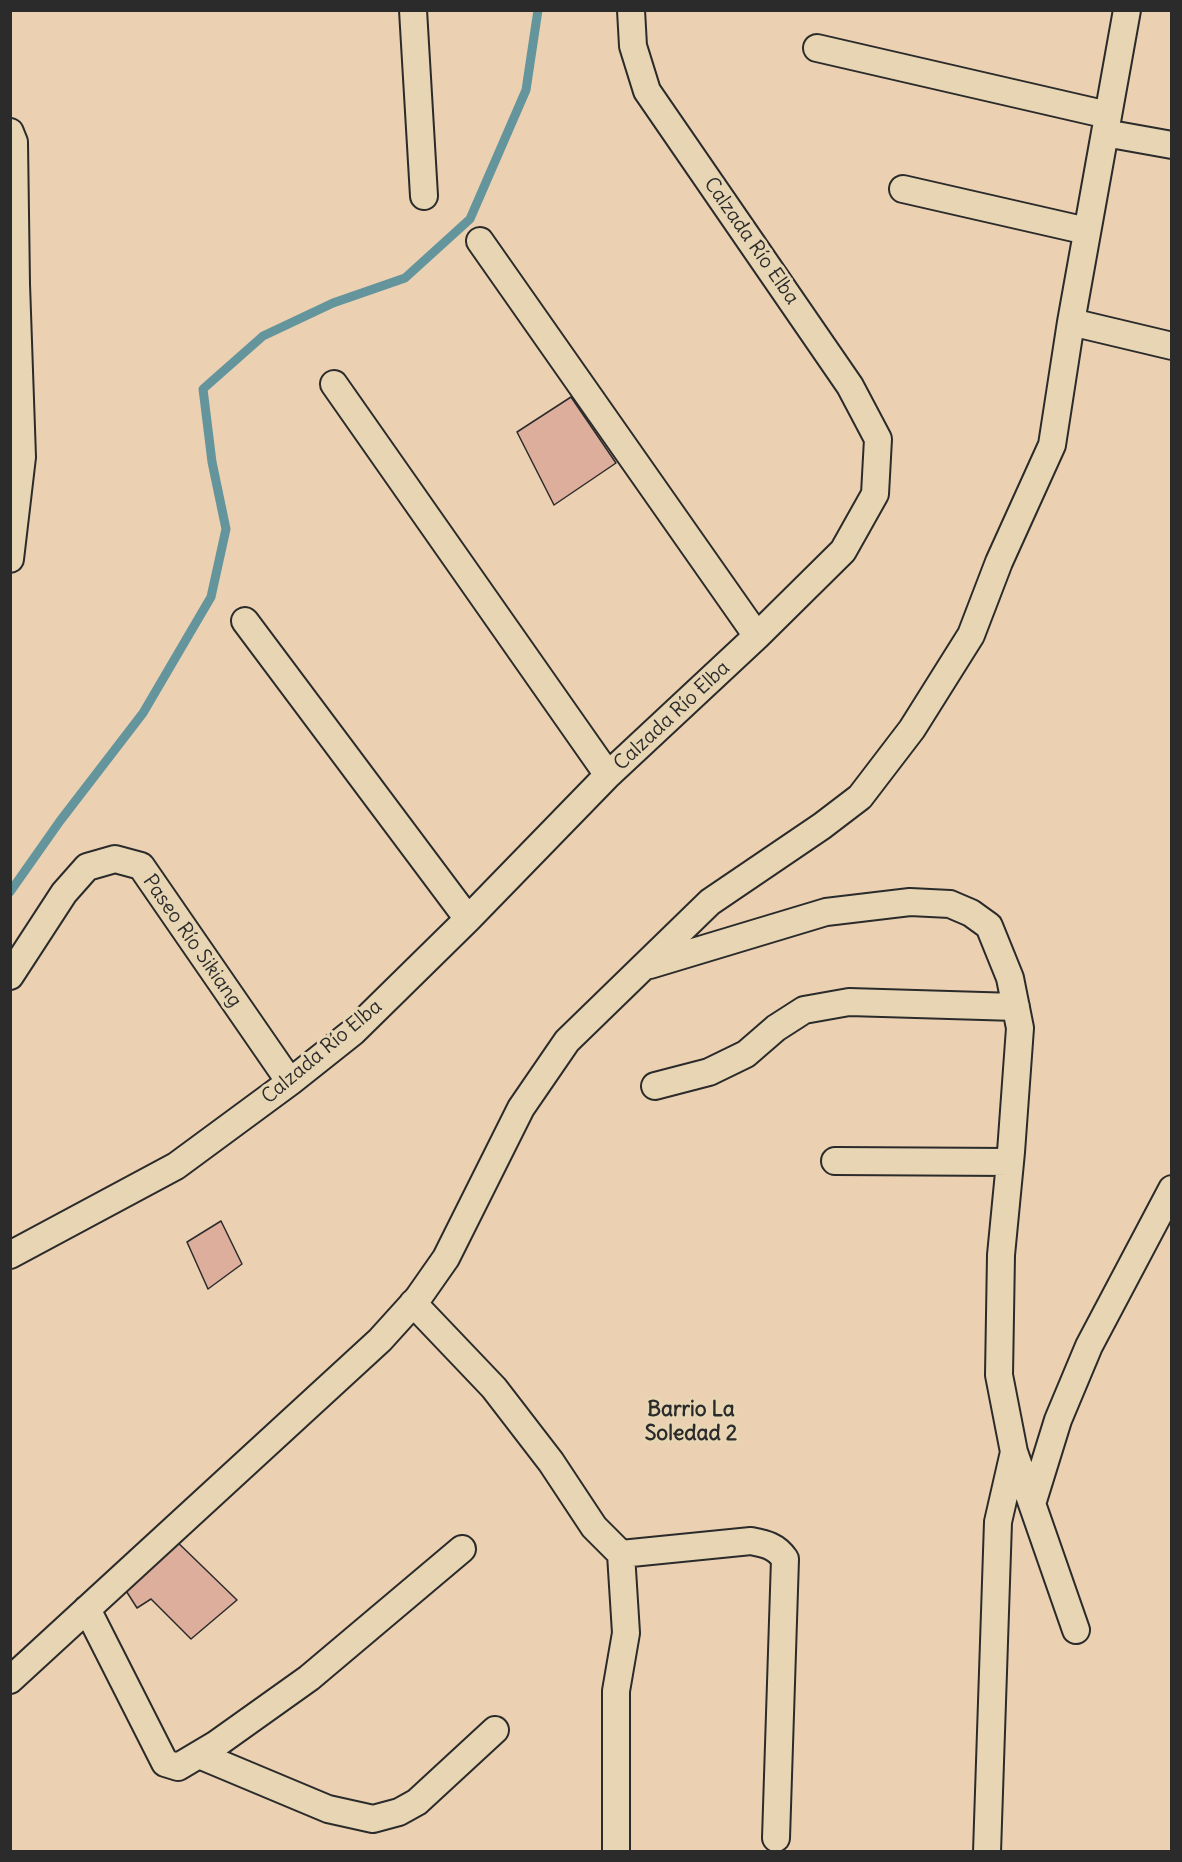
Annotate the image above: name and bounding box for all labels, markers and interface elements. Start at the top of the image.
street label: Calzada Río Elba [698,173,804,309]
street label: Calzada Río Elba [609,656,735,776]
street label: Paseo Río Sikiang [137,870,247,1012]
street label: Calzada Río Elba [257,995,387,1109]
district label: Barrio La Soledad 2 [645,1397,737,1447]

